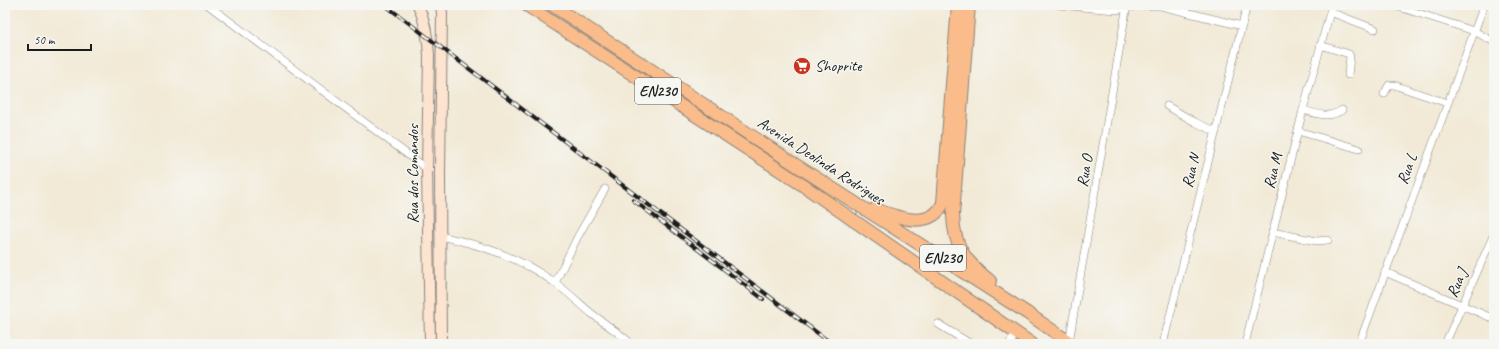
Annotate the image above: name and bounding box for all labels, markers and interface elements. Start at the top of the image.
scale bar [28,26,91,52]
text: 50 m [34,32,56,48]
supermarket icon: Shoprite [792,56,812,76]
place label: Shoprite [815,56,863,76]
road number: EN230 [635,78,681,104]
street label: Avenida Deolinda Rodrigues [754,113,889,210]
street label: Rua dos Comandos [403,123,423,223]
street label: Rua N [1177,150,1205,190]
street label: Rua M [1259,150,1287,191]
street label: Rua O [1072,151,1098,189]
street label: Rua L [1392,151,1422,187]
road number: EN230 [920,245,966,271]
street label: Rua J [1442,264,1473,300]

